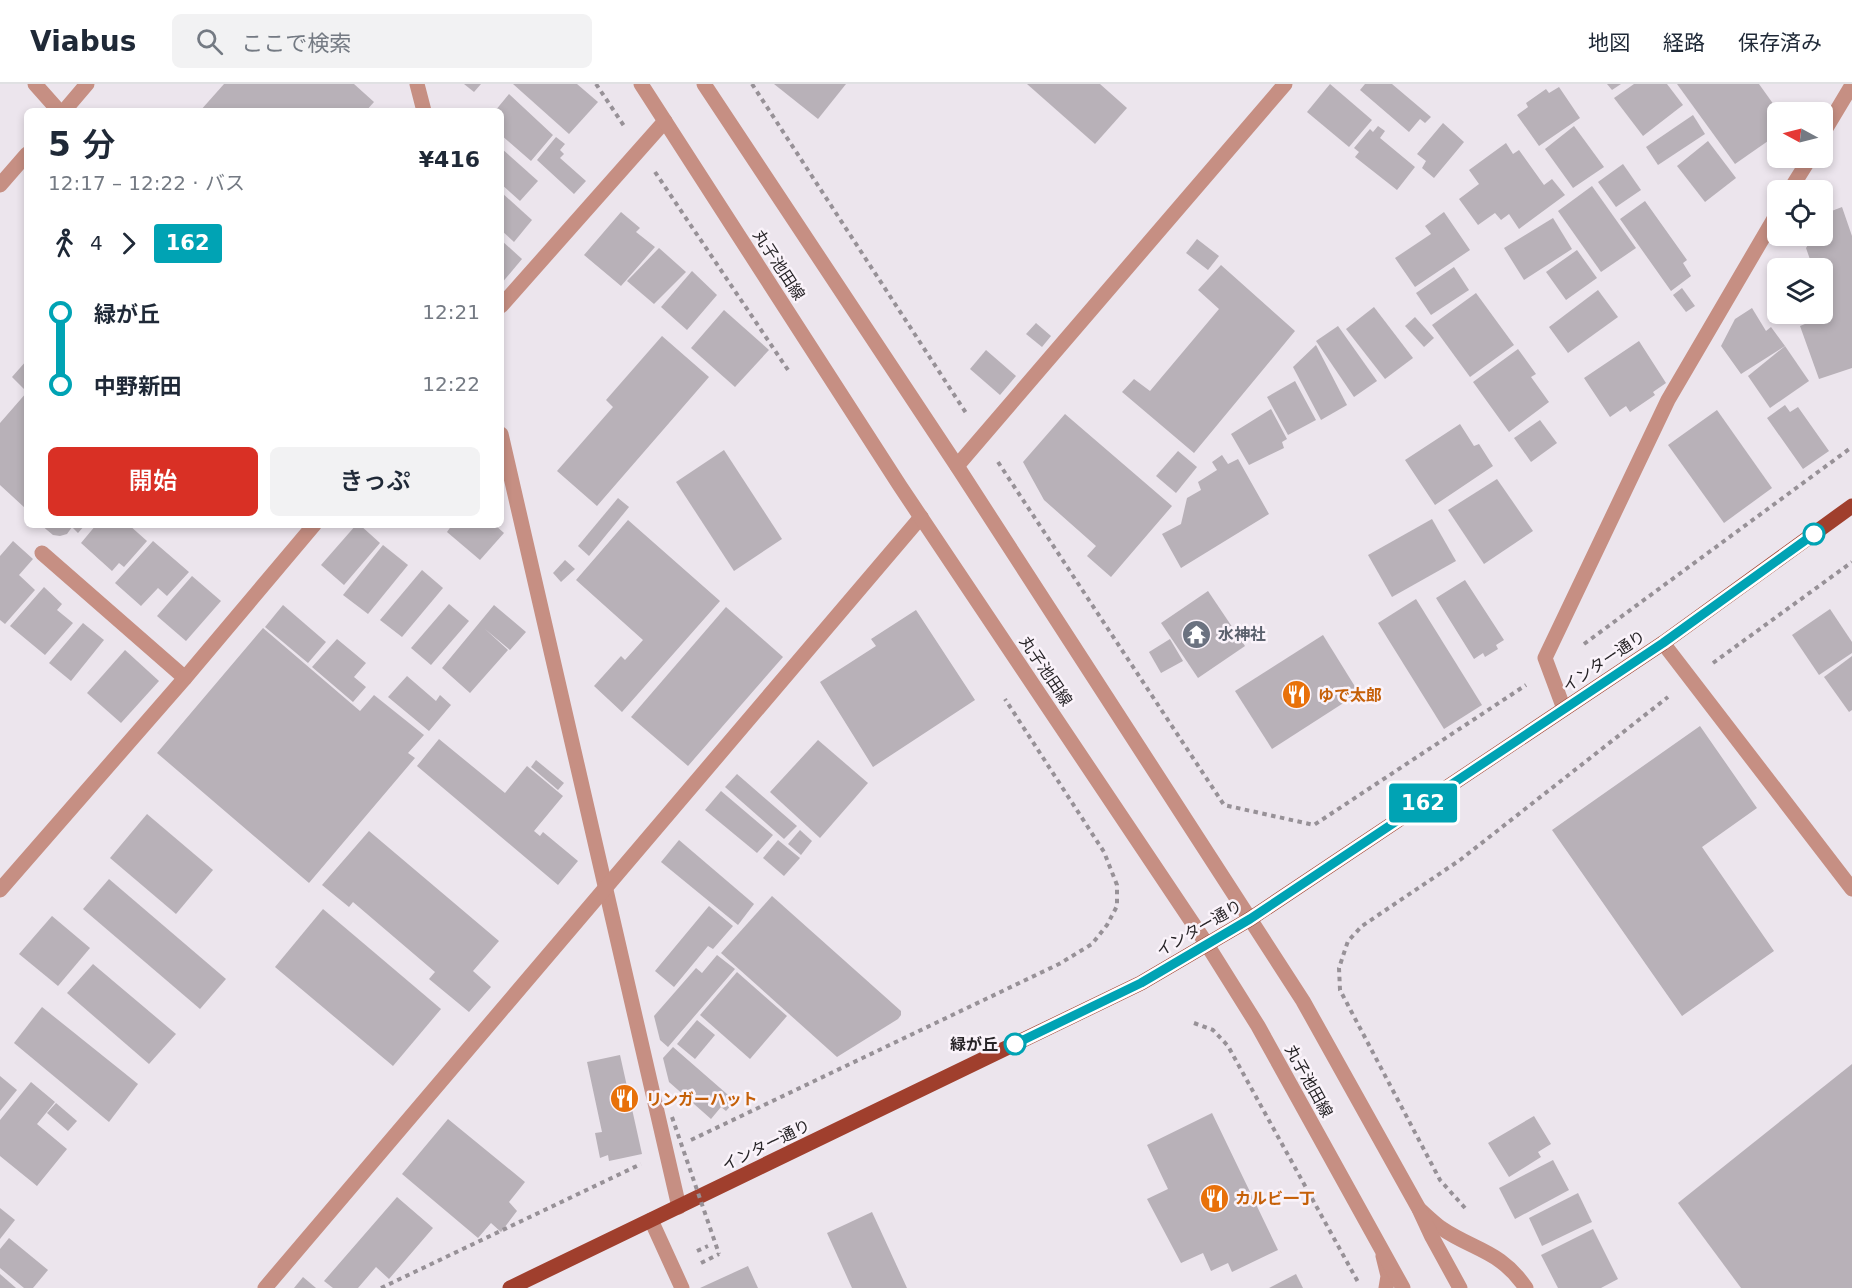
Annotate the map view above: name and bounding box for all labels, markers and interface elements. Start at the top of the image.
search box [172,14,592,68]
text: Viabus [30,25,136,58]
icon: search [193,25,226,58]
text: ここで検索 [241,31,351,56]
text: 地図 [1588,31,1630,55]
text: 経路 [1663,31,1705,55]
text: 保存済み [1738,31,1822,55]
north arrow [1767,102,1833,168]
map controls [1767,102,1833,324]
text: 5 分 [48,125,115,164]
text: ¥416 [419,147,480,172]
text: 12:17 – 12:22 · バス [48,171,245,195]
button: locate [1767,180,1833,246]
street label: 丸子池田線 [749,226,809,304]
icon: walk [48,227,81,260]
icon: forward [112,227,145,260]
text: 4 [90,231,103,255]
text: 162 [166,231,210,255]
button: layers [1767,258,1833,324]
text: 12:21 [422,300,480,324]
text: 緑が丘 [94,302,160,327]
text: 12:22 [422,372,480,396]
text: 中野新田 [94,374,182,399]
button: 開始 [48,447,258,516]
button: きっぷ [270,447,480,516]
unlabelled marker [1803,523,1825,545]
temple icon: 水神社 [1181,618,1213,650]
place label: 水神社 [1218,625,1266,644]
street label: インター通り [1559,626,1649,696]
street label: 丸子池田線 [1016,633,1076,709]
restaurant icon: ゆで太郎 [1281,679,1313,711]
place label: ゆで太郎 [1318,686,1382,705]
line badge: 162 [1388,784,1458,822]
text: 162 [1401,791,1445,815]
street label: インター通り [1153,896,1245,960]
marker: 緑が丘 [1004,1033,1026,1055]
place label: 緑が丘 [950,1035,998,1054]
street label: 丸子池田線 [1281,1041,1337,1121]
restaurant icon: リンガーハット [609,1083,641,1115]
place label: リンガーハット [646,1090,758,1109]
street label: インター通り [719,1115,813,1175]
restaurant icon: カルビ一丁 [1198,1182,1230,1214]
place label: カルビ一丁 [1235,1189,1315,1208]

